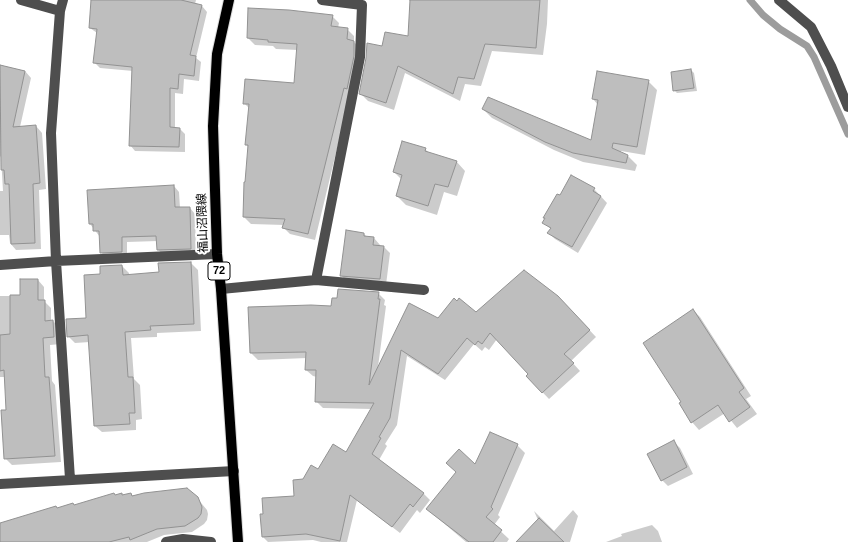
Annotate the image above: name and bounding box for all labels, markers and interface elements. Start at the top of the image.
street label: 福山沼隈線 [195,193,211,253]
road number: 72 [208,262,230,280]

